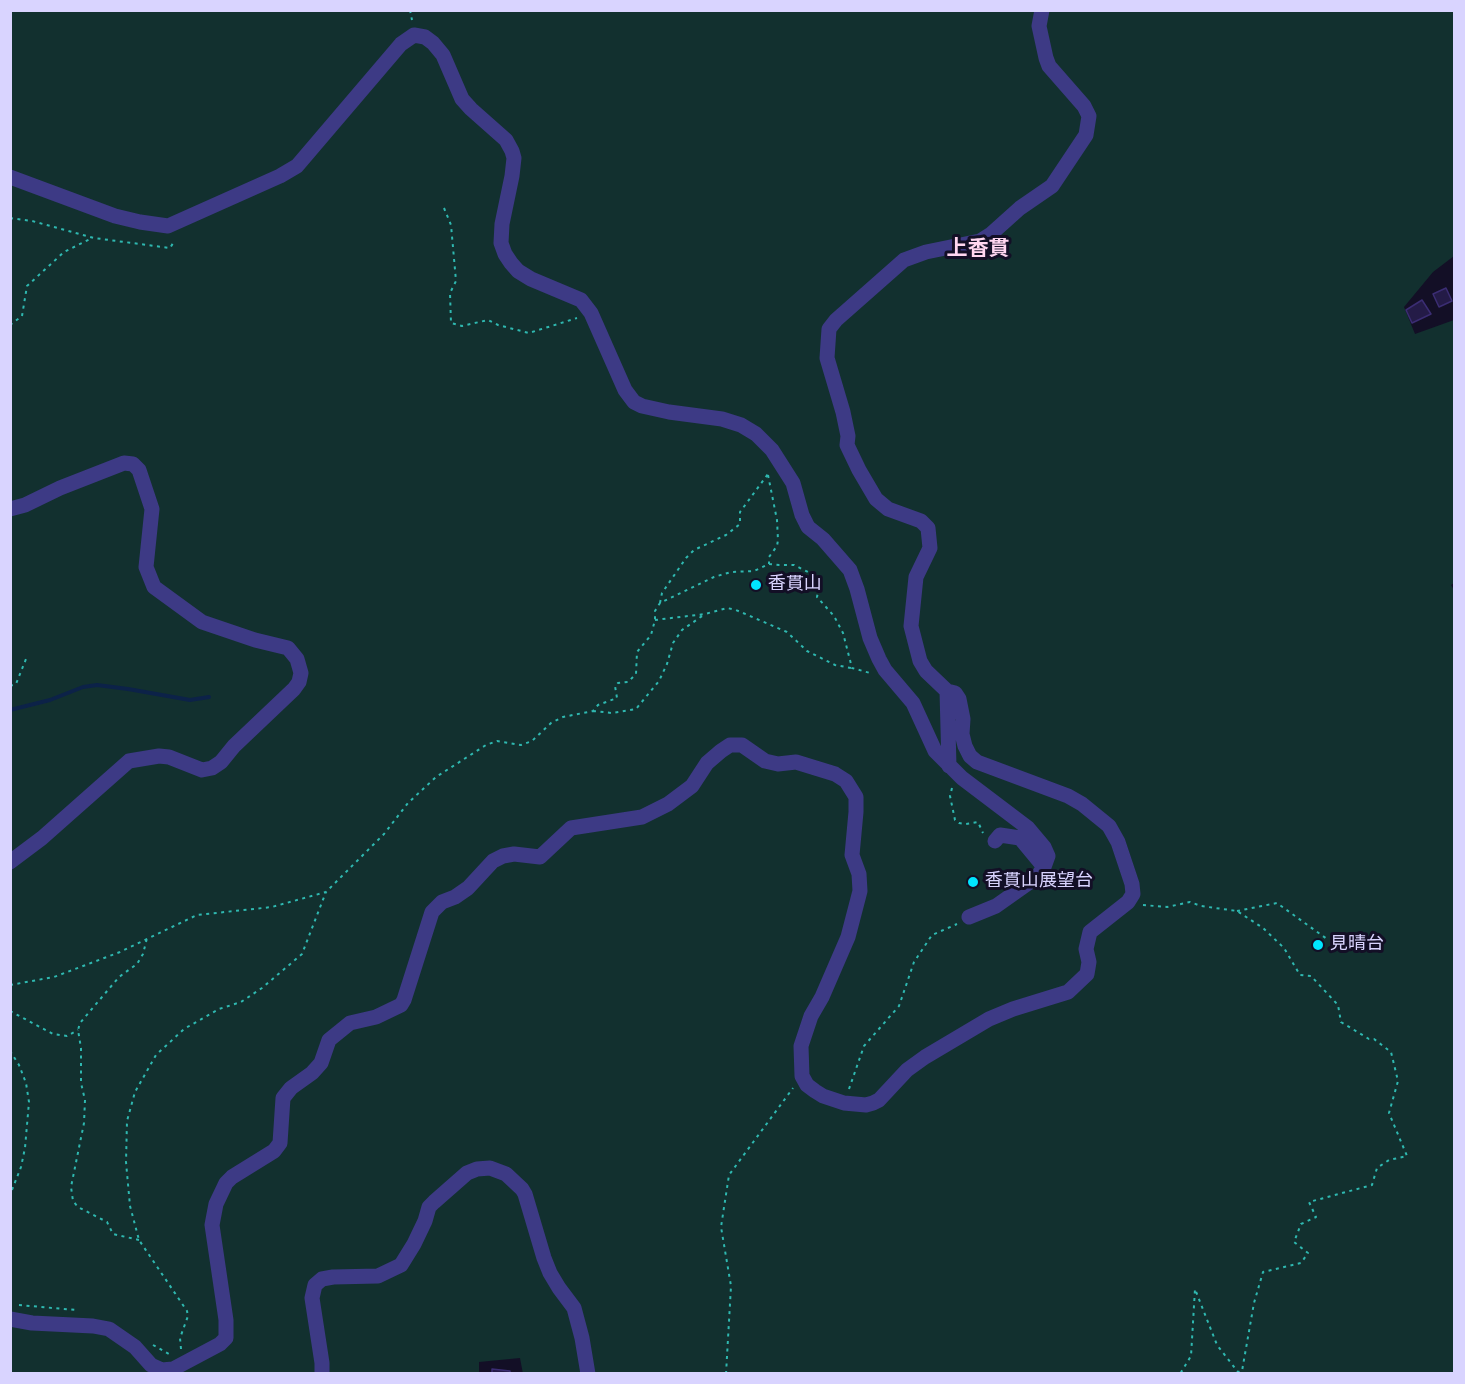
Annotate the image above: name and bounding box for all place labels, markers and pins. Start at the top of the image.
place label: 香貫山 [768,574,822,596]
marker: 香貫山 [749,578,763,592]
place label: 香貫山展望台 [985,871,1093,893]
marker: 香貫山展望台 [966,875,980,889]
place label: 見晴台 [1330,934,1384,956]
marker: 見晴台 [1311,938,1325,952]

